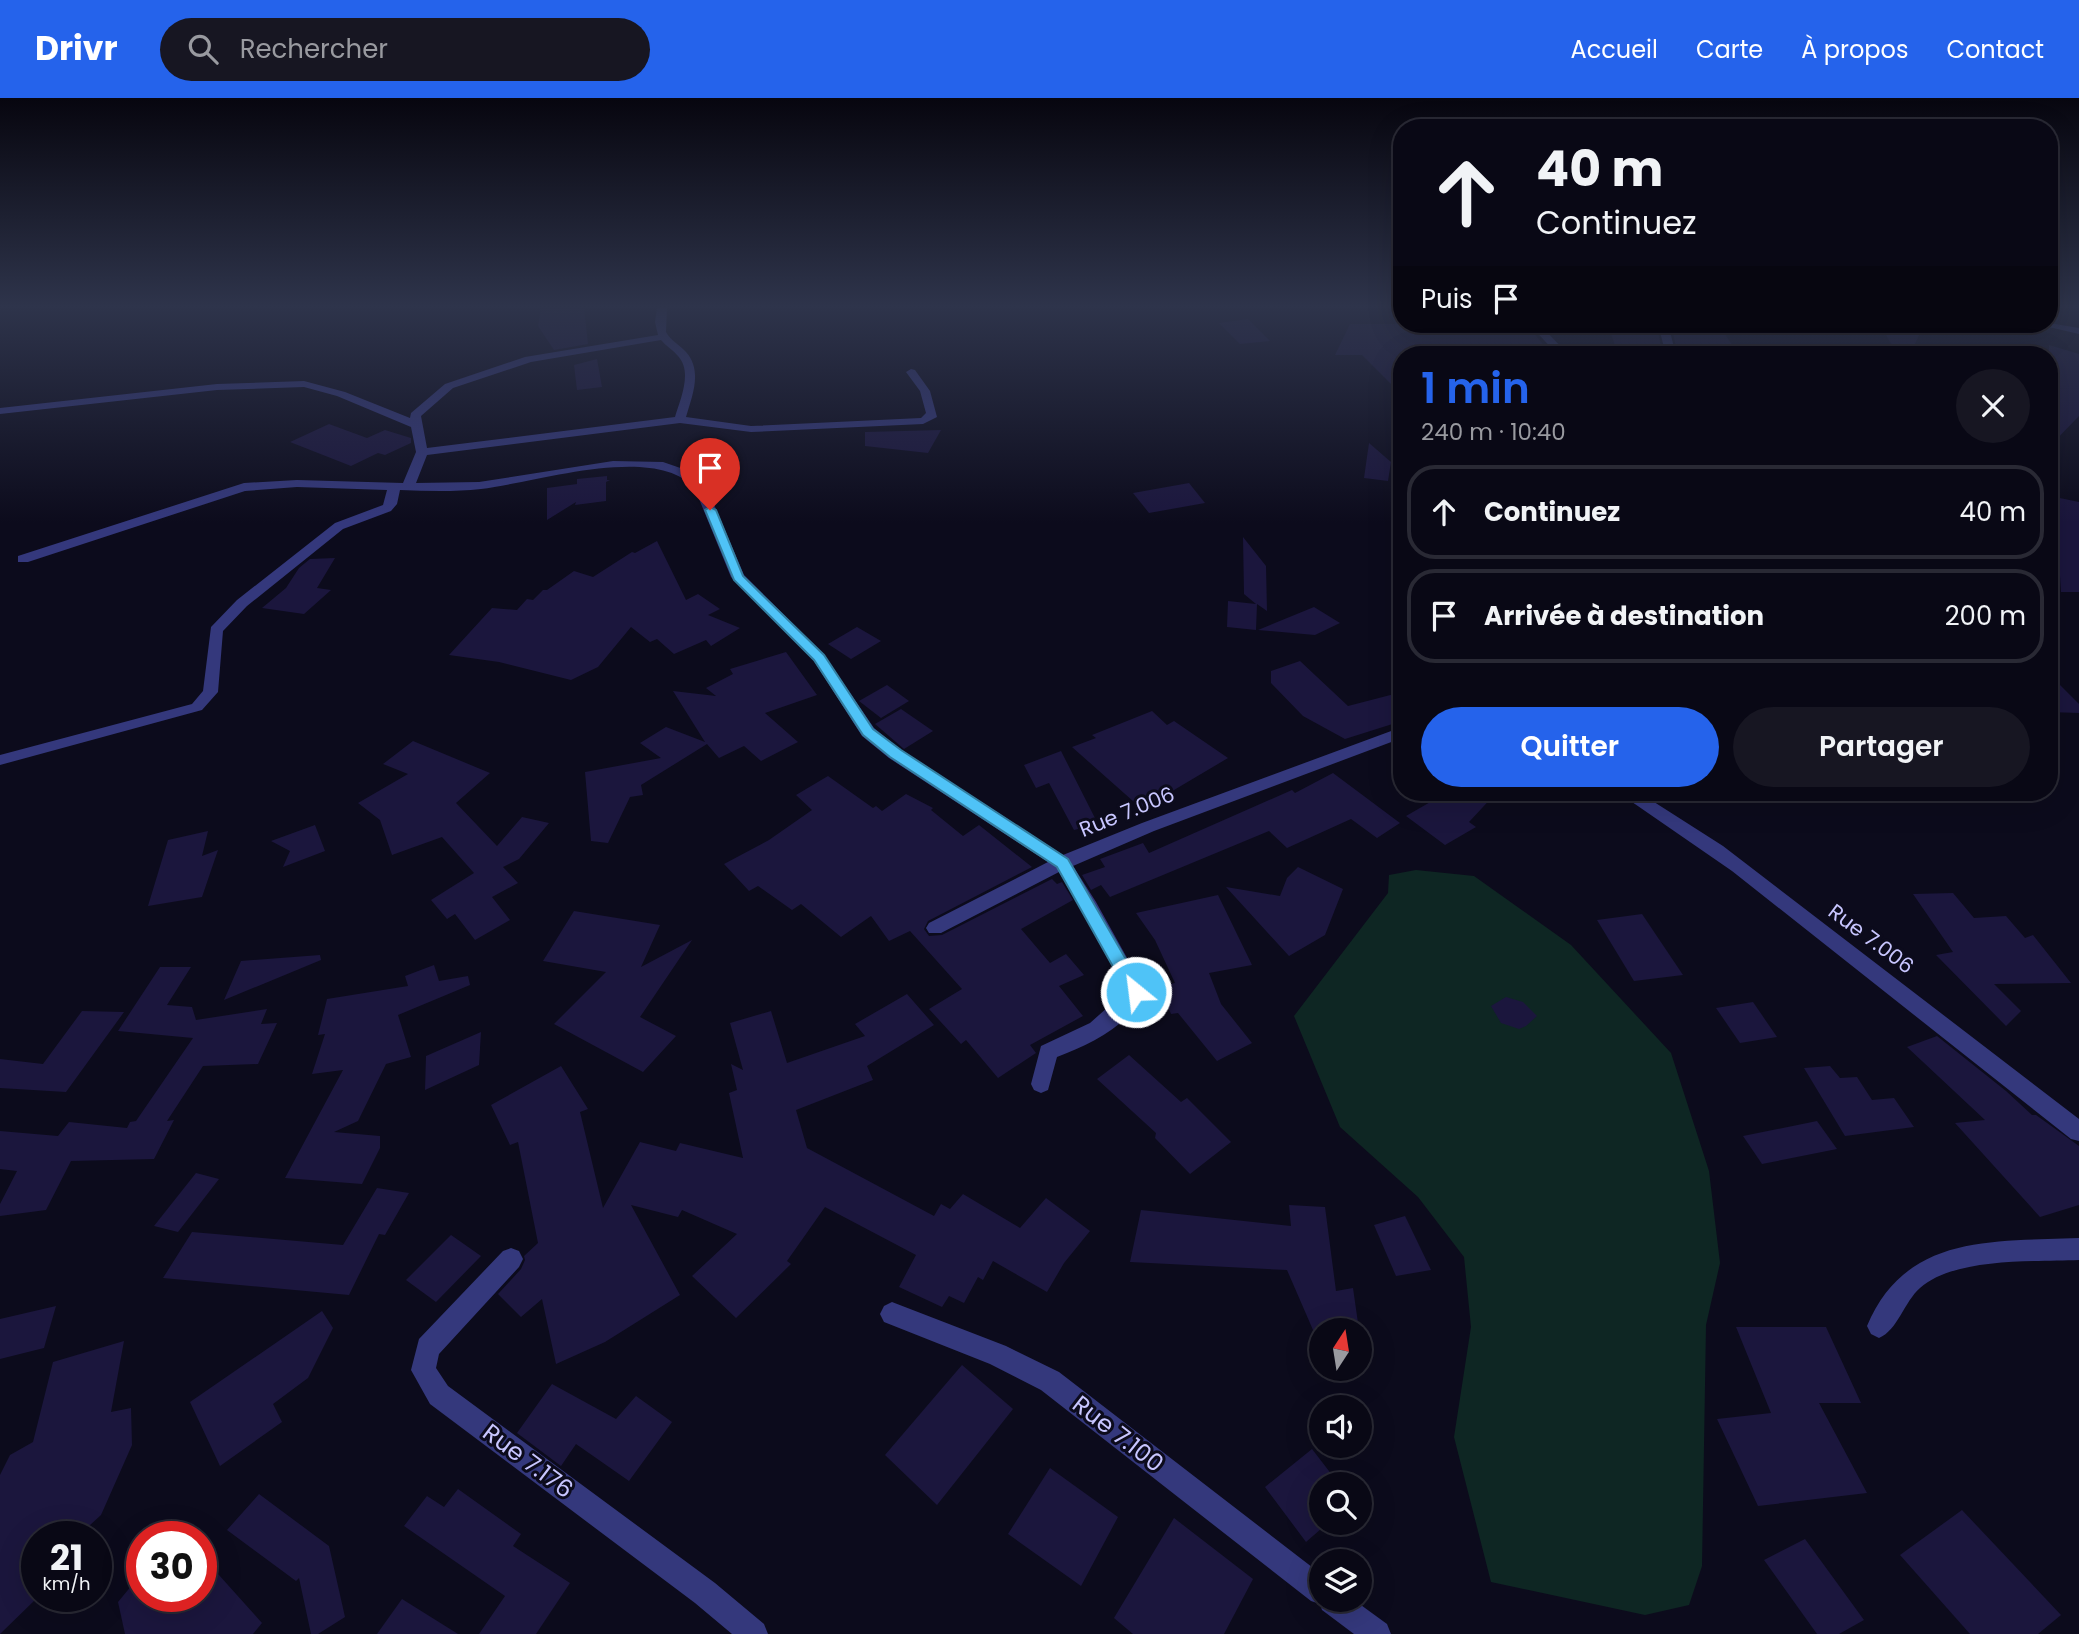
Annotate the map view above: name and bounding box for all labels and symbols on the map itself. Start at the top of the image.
pin [680,438,740,510]
street label: Rue 7.006 [1075,779,1179,844]
street label: Rue 7.006 [1822,897,1920,980]
position arrow [1099,955,1173,1029]
north arrow [1309,1318,1372,1381]
street label: Rue 7.100 [1066,1388,1171,1480]
street label: Rue 7.176 [476,1416,580,1506]
speed limit sign: 30 [126,1521,217,1612]

